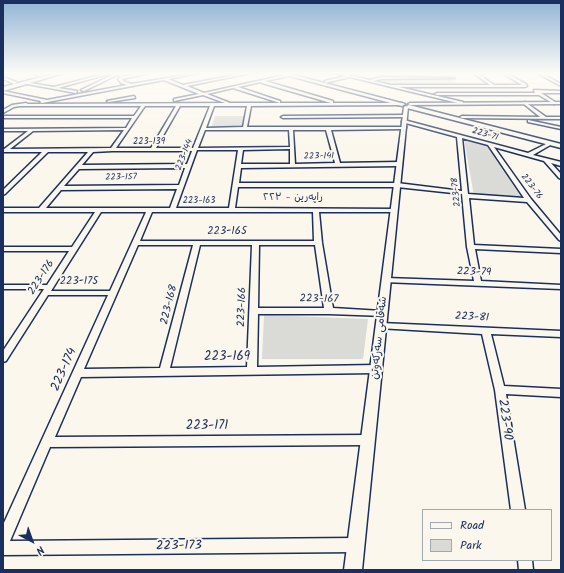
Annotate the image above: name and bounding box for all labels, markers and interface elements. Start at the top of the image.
street label: 223-71 [471,126,499,144]
street label: 223-139 [133,137,165,147]
street label: 223-144 [174,138,196,172]
street label: 223-141 [304,151,334,163]
street label: 223-157 [105,172,137,184]
street label: 223-76 [518,172,544,202]
street label: 223-78 [450,177,464,207]
district label: راپەرین - ٢٢٣ [263,192,323,204]
street label: 223-163 [183,196,215,206]
street label: 223-165 [207,225,247,239]
street label: 223-176 [26,258,58,298]
street label: 223-79 [457,266,491,280]
street label: 223-175 [60,275,98,289]
street label: 223-168 [159,284,181,326]
street label: 223-166 [236,287,250,327]
street label: 223-167 [300,293,338,307]
street label: شەقامی سەرکەوتن [369,296,391,380]
street label: 223-81 [455,311,489,325]
street label: 223-174 [49,346,81,394]
street label: 223-169 [204,350,250,366]
street label: 223-90 [493,398,515,442]
street label: 223-171 [186,419,228,435]
legend [422,509,552,561]
text: Road [460,516,484,535]
north arrow [12,521,52,561]
text: Park [460,536,482,555]
street label: 223-173 [156,539,202,555]
text: N [31,541,48,559]

